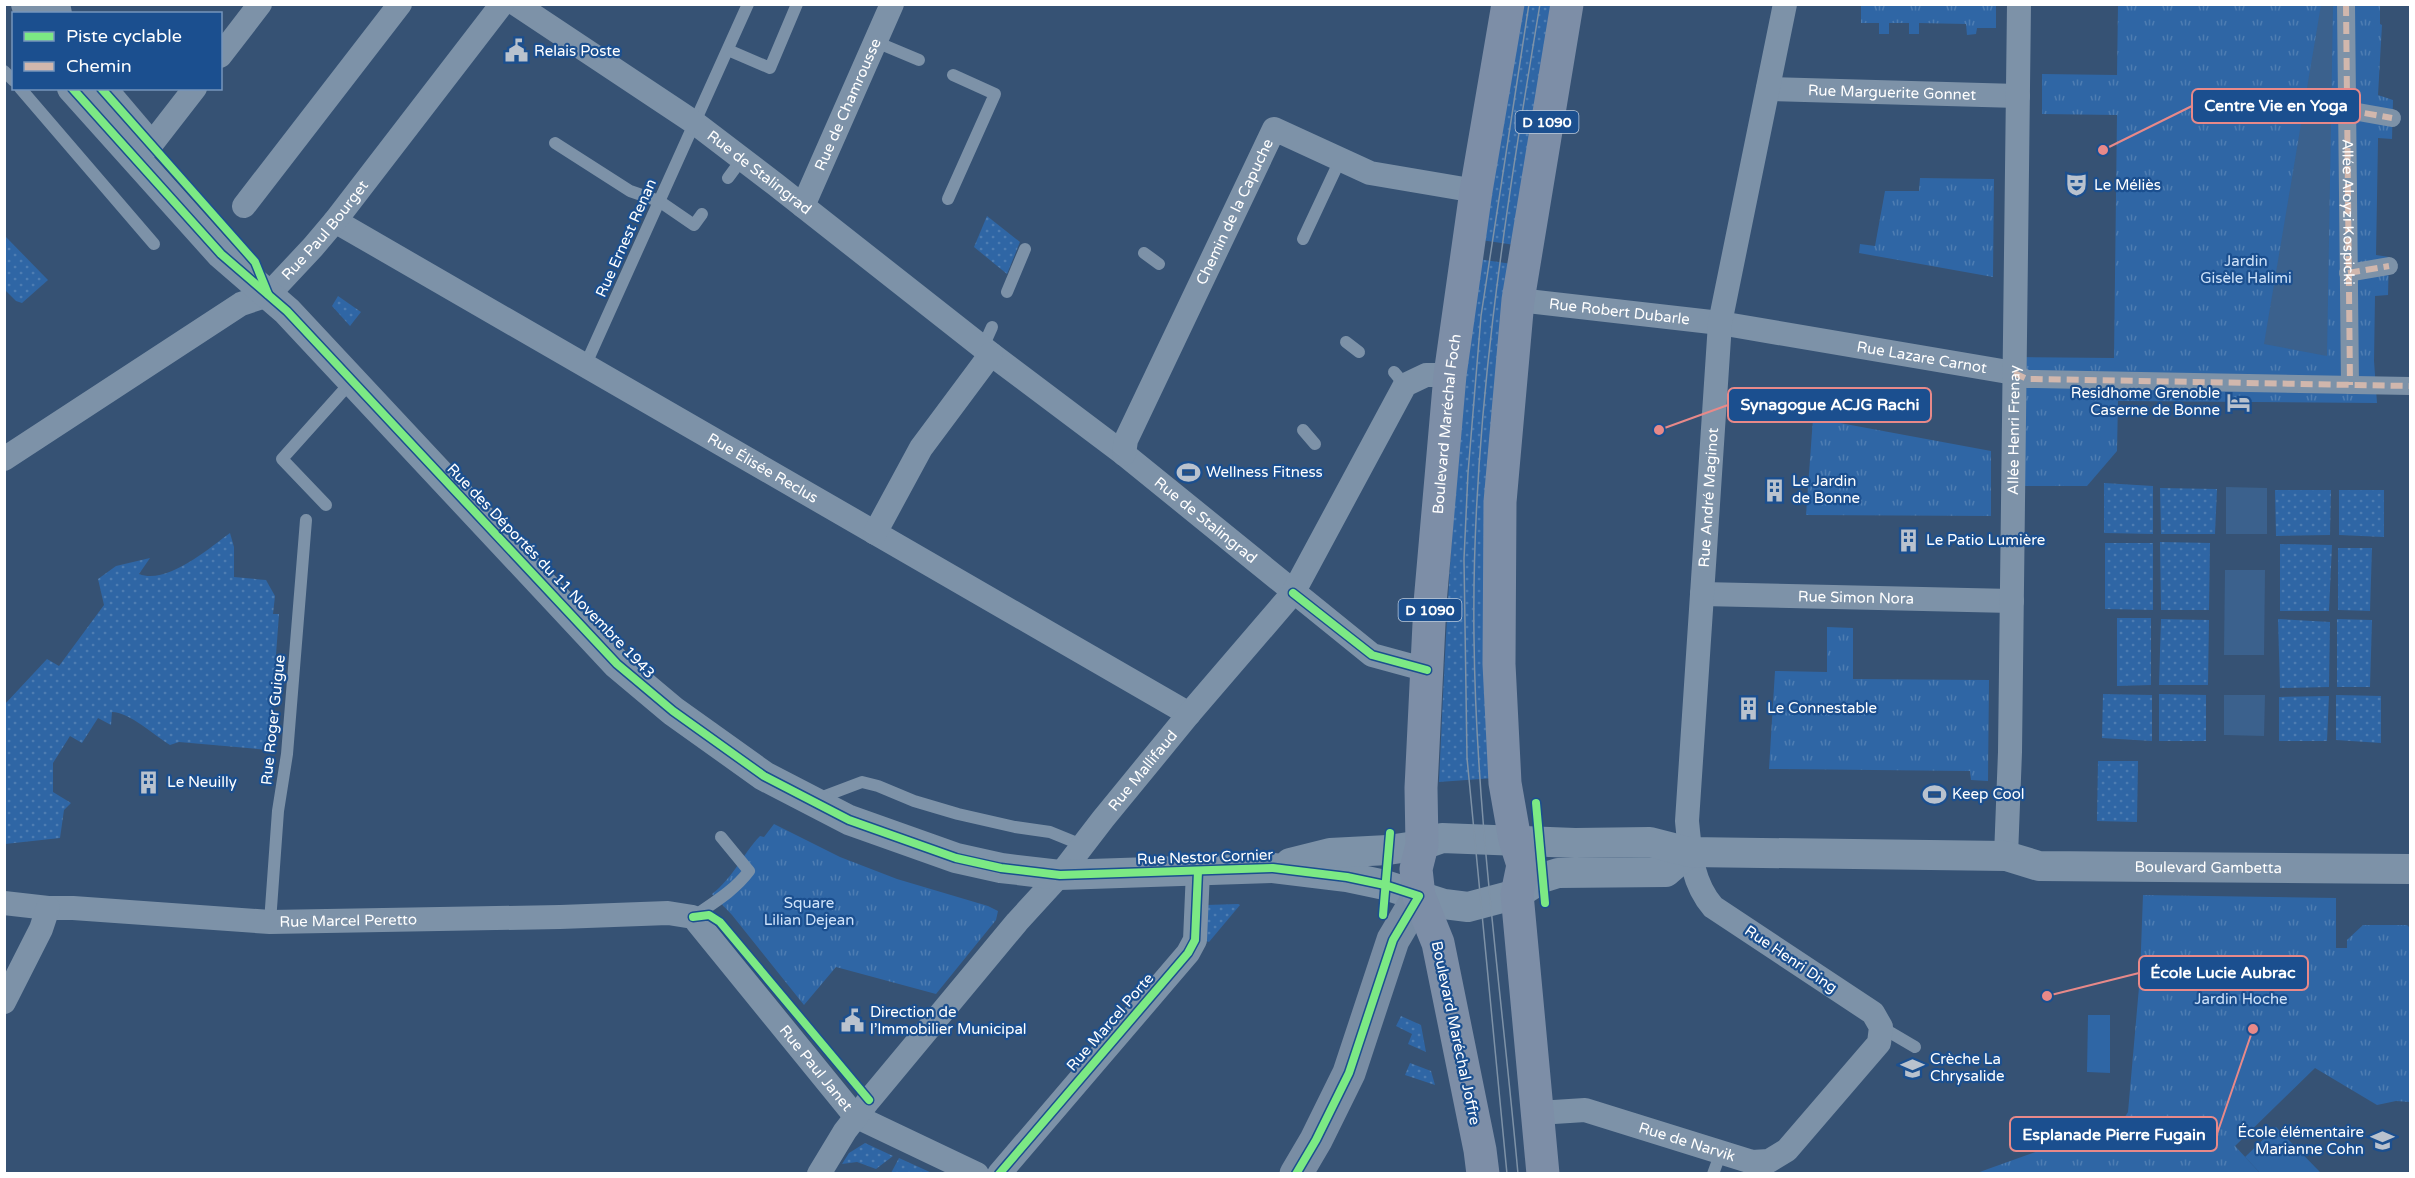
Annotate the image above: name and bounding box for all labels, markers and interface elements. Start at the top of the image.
legend [12,12,222,90]
text: Piste cyclable [66,25,182,47]
street label: Rue de Chamrousse [811,36,885,173]
public building icon: Relais Poste [503,38,529,64]
place label: Relais Poste [534,42,620,60]
text: Chemin [66,55,132,77]
street label: Rue Marguerite Gonnet [1808,81,1977,104]
callout: Centre Vie en Yoga [2192,89,2360,123]
text: Centre Vie en Yoga [2204,96,2348,116]
road number: D 1090 [1516,111,1578,133]
street label: Rue de Stalingrad [704,126,815,218]
street label: Chemin de la Capuche [1192,136,1277,288]
street label: Allée Aloyzi Kospicki [2338,139,2358,285]
theatre icon: Le Méliès [2063,172,2089,198]
street label: Rue Paul Bourget [278,176,372,284]
street label: Rue Ernest Renan [592,176,660,300]
place label: Le Méliès [2094,176,2161,194]
park label: Jardin Gisèle Halimi [2200,252,2292,287]
street label: Rue Robert Dubarle [1548,295,1691,328]
street label: Boulevard Maréchal Foch [1429,333,1465,515]
street label: Rue Lazare Carnot [1855,337,1989,377]
street label: Allée Henri Frenay [2004,365,2024,495]
place label: Residhome Grenoble Caserne de Bonne [2071,384,2220,419]
callout: Synagogue ACJG Rachi [1728,388,1931,422]
hotel icon: Residhome Grenoble Caserne de Bonne [2225,389,2251,415]
text: Synagogue ACJG Rachi [1741,395,1919,415]
street label: Rue André Maginot [1695,427,1722,568]
street label: Rue Élisée Reclus [704,429,821,507]
sports icon: Wellness Fitness [1175,459,1201,485]
street label: Rue des Déportés du 11 Novembre 1943 [443,460,659,682]
place label: Wellness Fitness [1206,463,1323,481]
place label: Le Jardin de Bonne [1792,472,1860,507]
street label: Rue de Stalingrad [1151,473,1261,567]
building icon: Le Jardin de Bonne [1761,477,1787,503]
building icon: Le Patio Lumière [1895,527,1921,553]
place label: Le Patio Lumière [1926,531,2045,549]
street label: Rue Simon Nora [1798,587,1914,608]
road number: D 1090 [1398,599,1462,621]
street label: Rue Roger Guigue [257,654,289,786]
building icon: Le Connestable [1736,695,1762,721]
place label: Le Connestable [1767,699,1877,717]
street label: Rue Mallifaud [1104,726,1181,814]
building icon: Le Neuilly [136,769,162,795]
place label: Le Neuilly [167,773,237,791]
sports icon: Keep Cool [1921,781,1947,807]
place label: Keep Cool [1952,785,2025,803]
street label: Rue Nestor Cornier [1137,846,1274,868]
street label: Boulevard Gambetta [2134,858,2282,877]
park label: Square Lilian Dejean [764,894,854,929]
street label: Rue Marcel Peretto [279,910,417,931]
street label: Rue Henri Ding [1741,921,1841,997]
street label: Boulevard Maréchal Joffre [1428,939,1484,1127]
callout: École Lucie Aubrac [2139,956,2308,990]
text: École Lucie Aubrac [2150,963,2296,983]
street label: Rue Marcel Porte [1063,969,1157,1075]
park label: Jardin Hoche [2194,990,2288,1008]
place label: Direction de l’Immobilier Municipal [870,1003,1027,1038]
public building icon: Direction de l’Immobilier Municipal [839,1008,865,1034]
street label: Rue Paul Janet [776,1021,857,1115]
place label: Crèche La Chrysalide [1930,1050,2004,1085]
school or university icon: Crèche La Chrysalide [1899,1055,1925,1081]
callout: Esplanade Pierre Fugain [2010,1117,2217,1151]
street label: Rue de Narvik [1637,1118,1738,1165]
place label: École élémentaire Marianne Cohn [2238,1123,2364,1158]
text: Esplanade Pierre Fugain [2022,1125,2206,1145]
school or university icon: École élémentaire Marianne Cohn [2369,1128,2395,1154]

